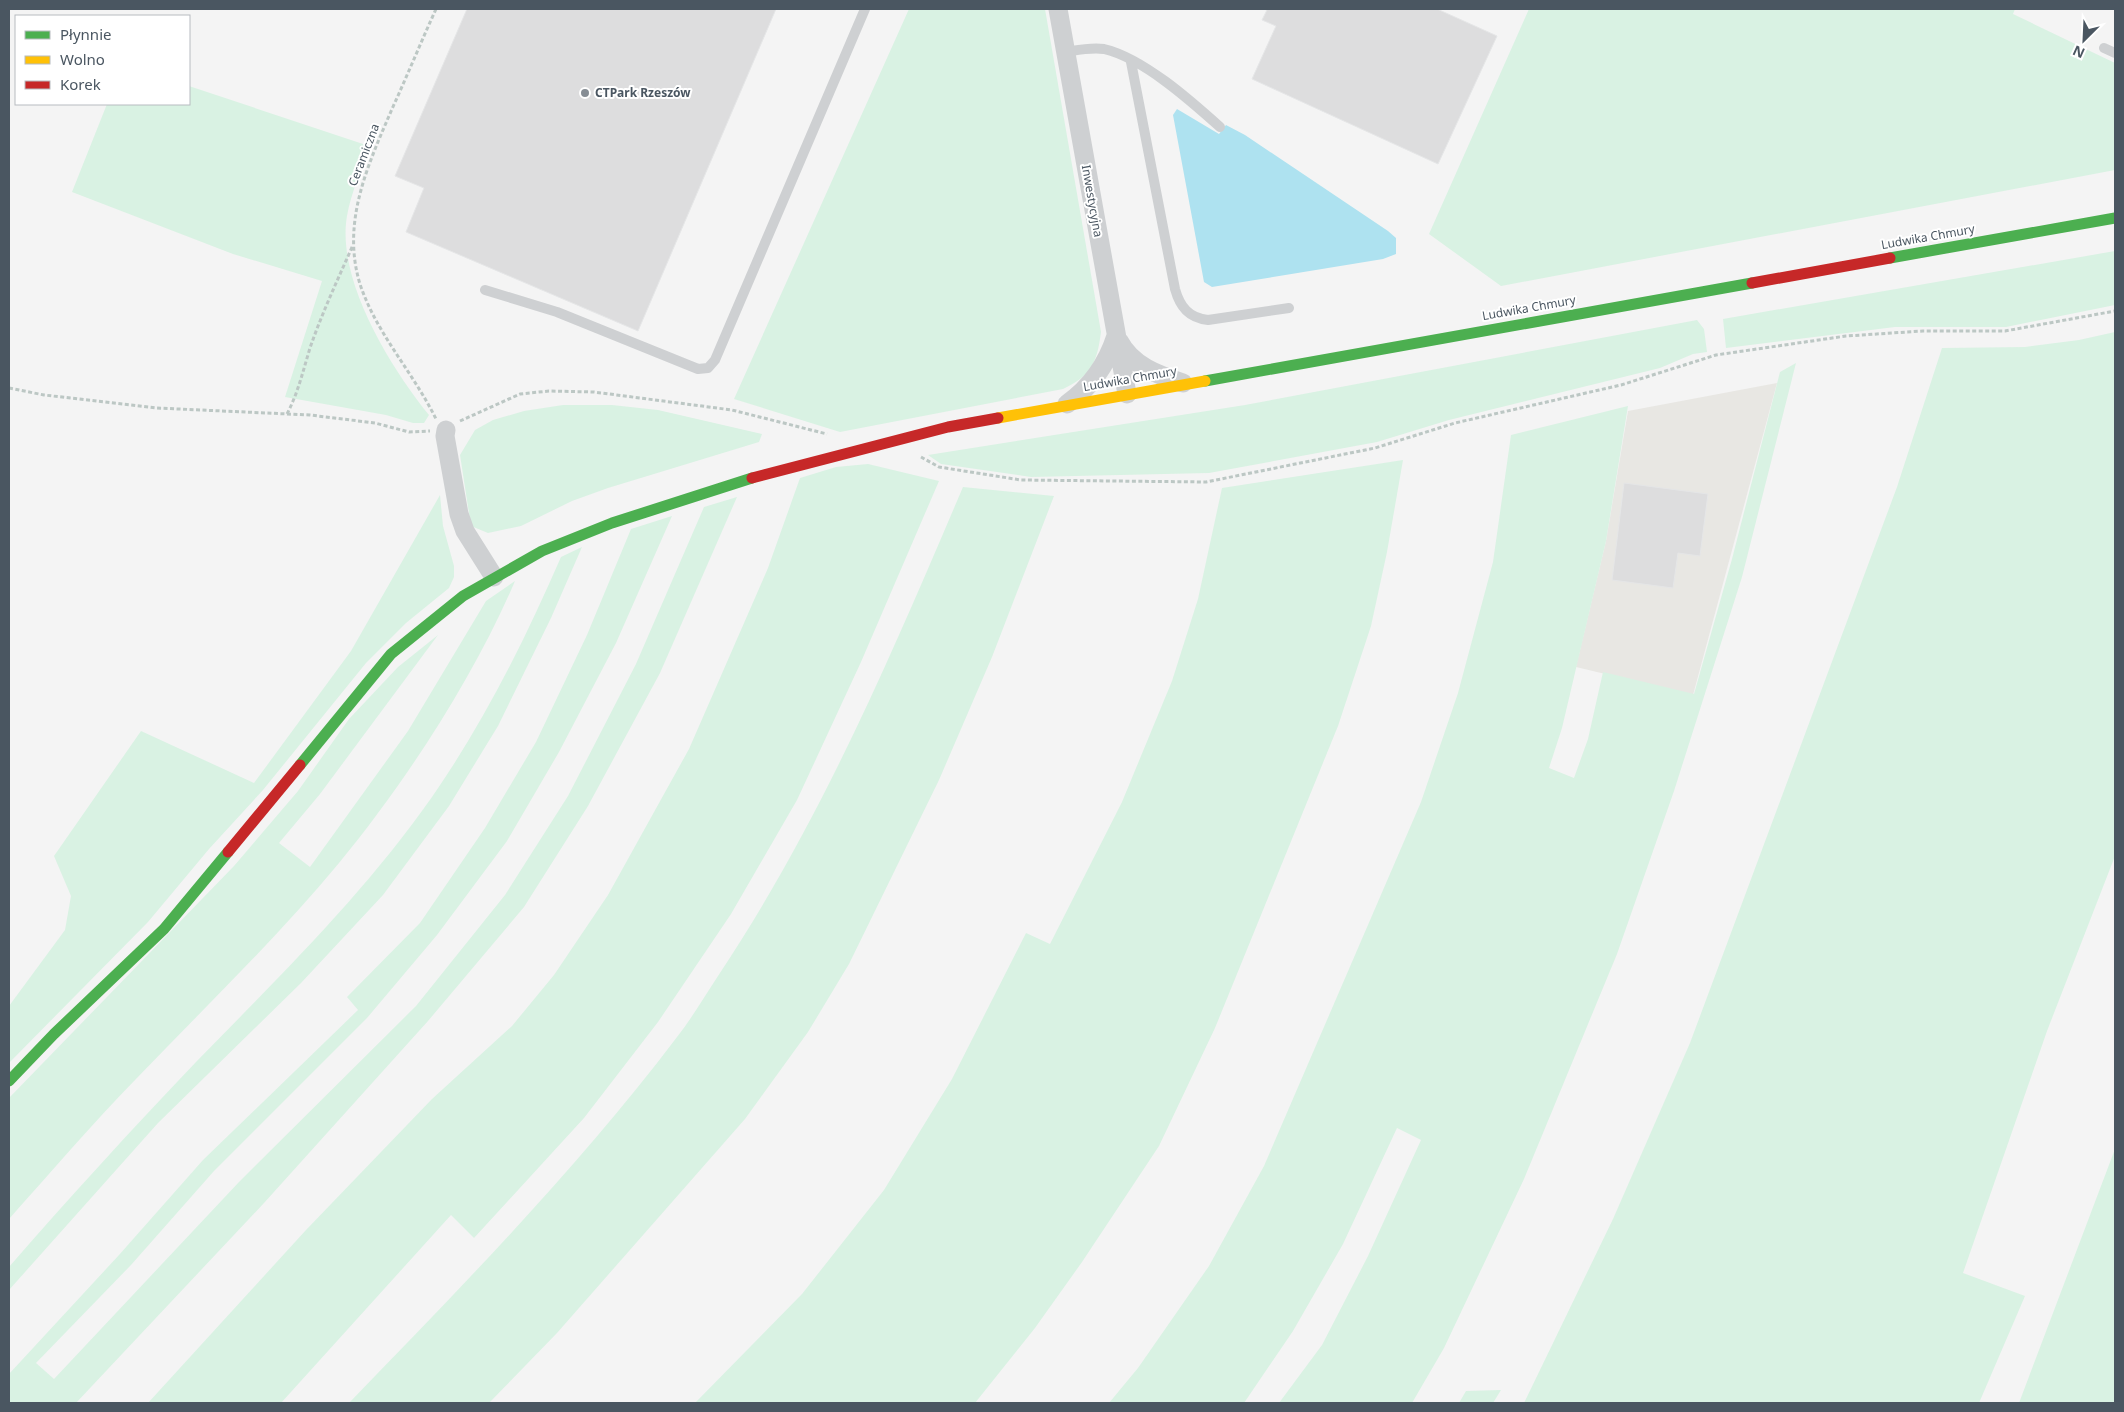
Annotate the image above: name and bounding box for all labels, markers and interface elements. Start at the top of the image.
legend [15,15,190,105]
north arrow [2059,15,2109,65]
text: Płynnie [60,24,111,44]
text: N [2069,41,2088,63]
text: Wolno [60,49,105,69]
text: Korek [60,74,101,94]
place label: CTPark Rzeszów [595,84,691,101]
marker: CTPark Rzeszów [579,87,591,99]
street label: Ceramiczna [344,121,383,189]
street label: Inwestycyjna [1078,163,1107,238]
street label: Ludwika Chmury [1880,220,1977,253]
street label: Ludwika Chmury [1481,291,1578,324]
street label: Ludwika Chmury [1082,362,1179,395]

